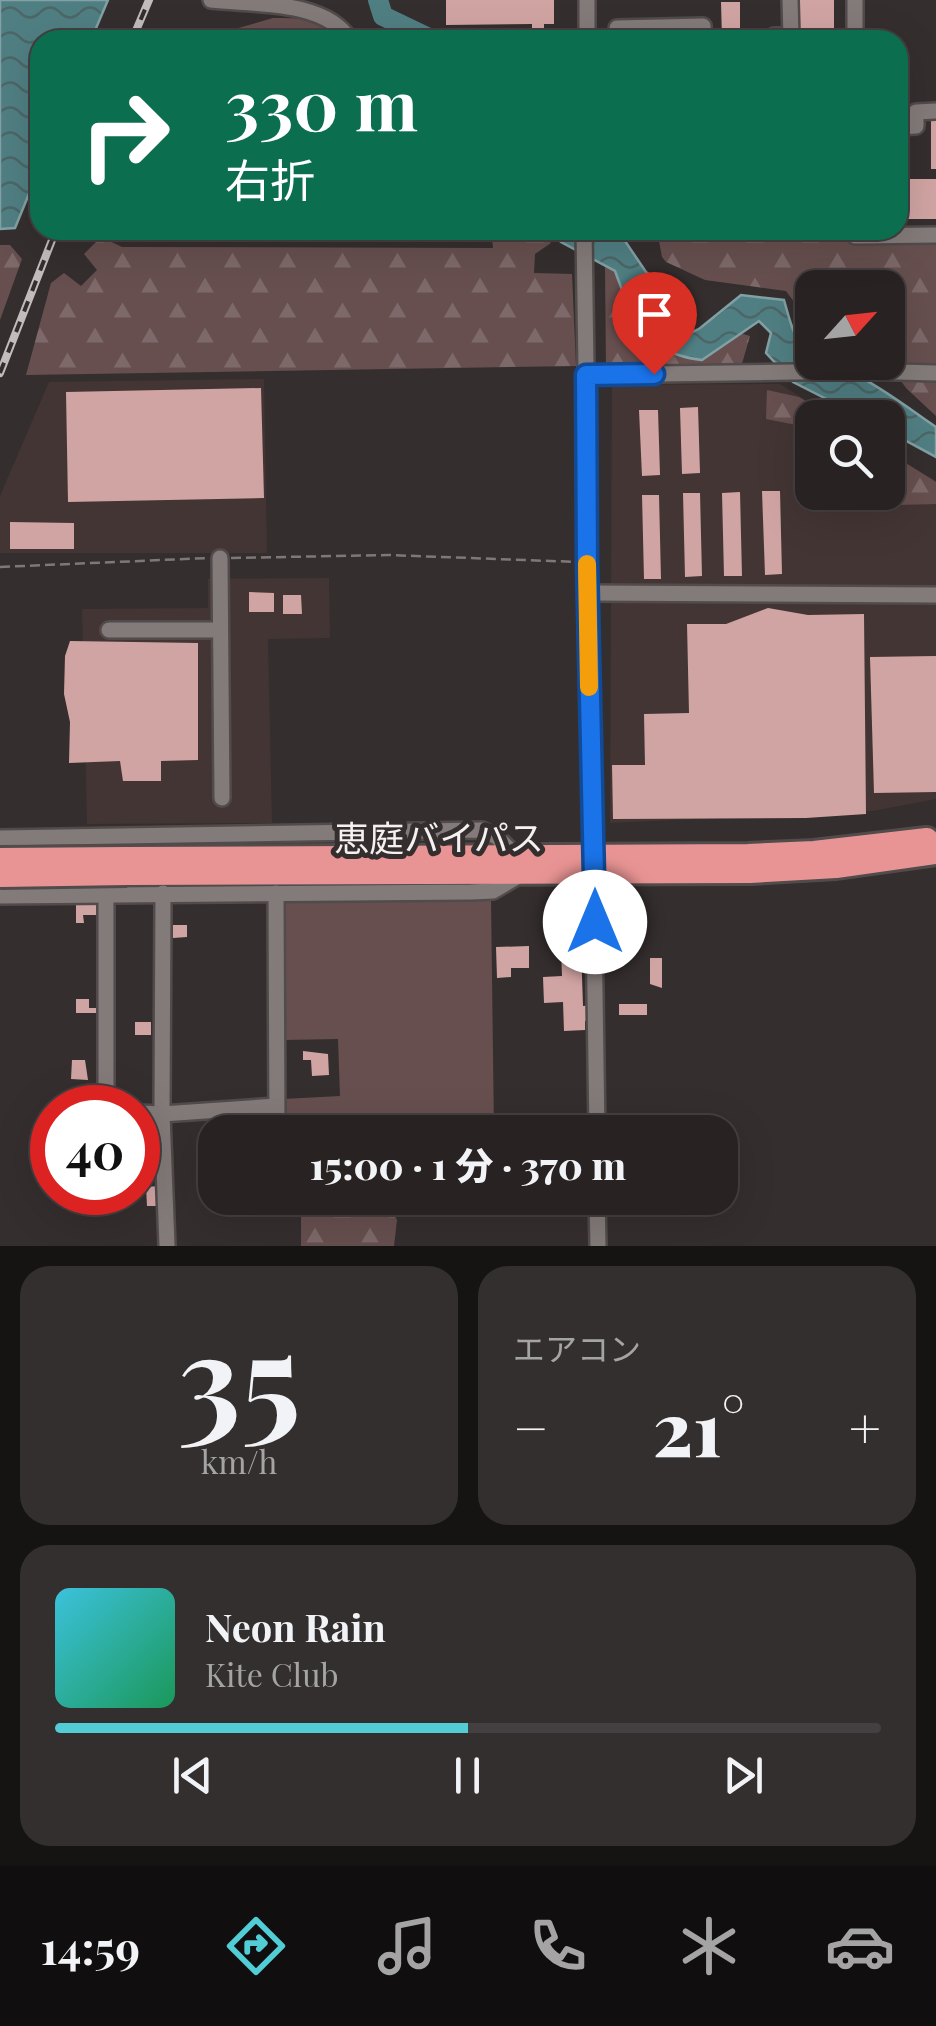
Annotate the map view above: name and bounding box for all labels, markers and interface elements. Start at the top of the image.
text: 330 m [225,55,418,149]
icon: right [60,70,190,200]
text: 右折 [225,148,315,208]
north arrow [795,270,905,380]
map controls [795,270,905,510]
pin [612,272,697,375]
icon: arrive [627,287,682,342]
button: search [795,400,905,510]
street label: 恵庭バイパス [334,813,544,860]
position arrow [543,870,647,974]
speed limit sign: 40 [30,1085,160,1215]
text: 15:00 · 1 分 · 370 m [310,1139,626,1190]
text: 35 [177,1287,301,1461]
text: エアコン [513,1326,641,1369]
text: 21° [653,1376,745,1476]
text: − [513,1389,549,1463]
text: + [849,1389,881,1463]
text: km/h [201,1439,277,1482]
text: Neon Rain [205,1601,386,1652]
text: Kite Club [205,1652,339,1695]
icon: previous [165,1748,220,1803]
icon: pause [440,1748,495,1803]
icon: next [716,1748,771,1803]
icon: directions [221,1911,291,1981]
icon: music [372,1911,442,1981]
icon: phone [523,1911,593,1981]
icon: climate [674,1911,744,1981]
icon: car [825,1911,895,1981]
text: 14:59 [41,1916,140,1976]

